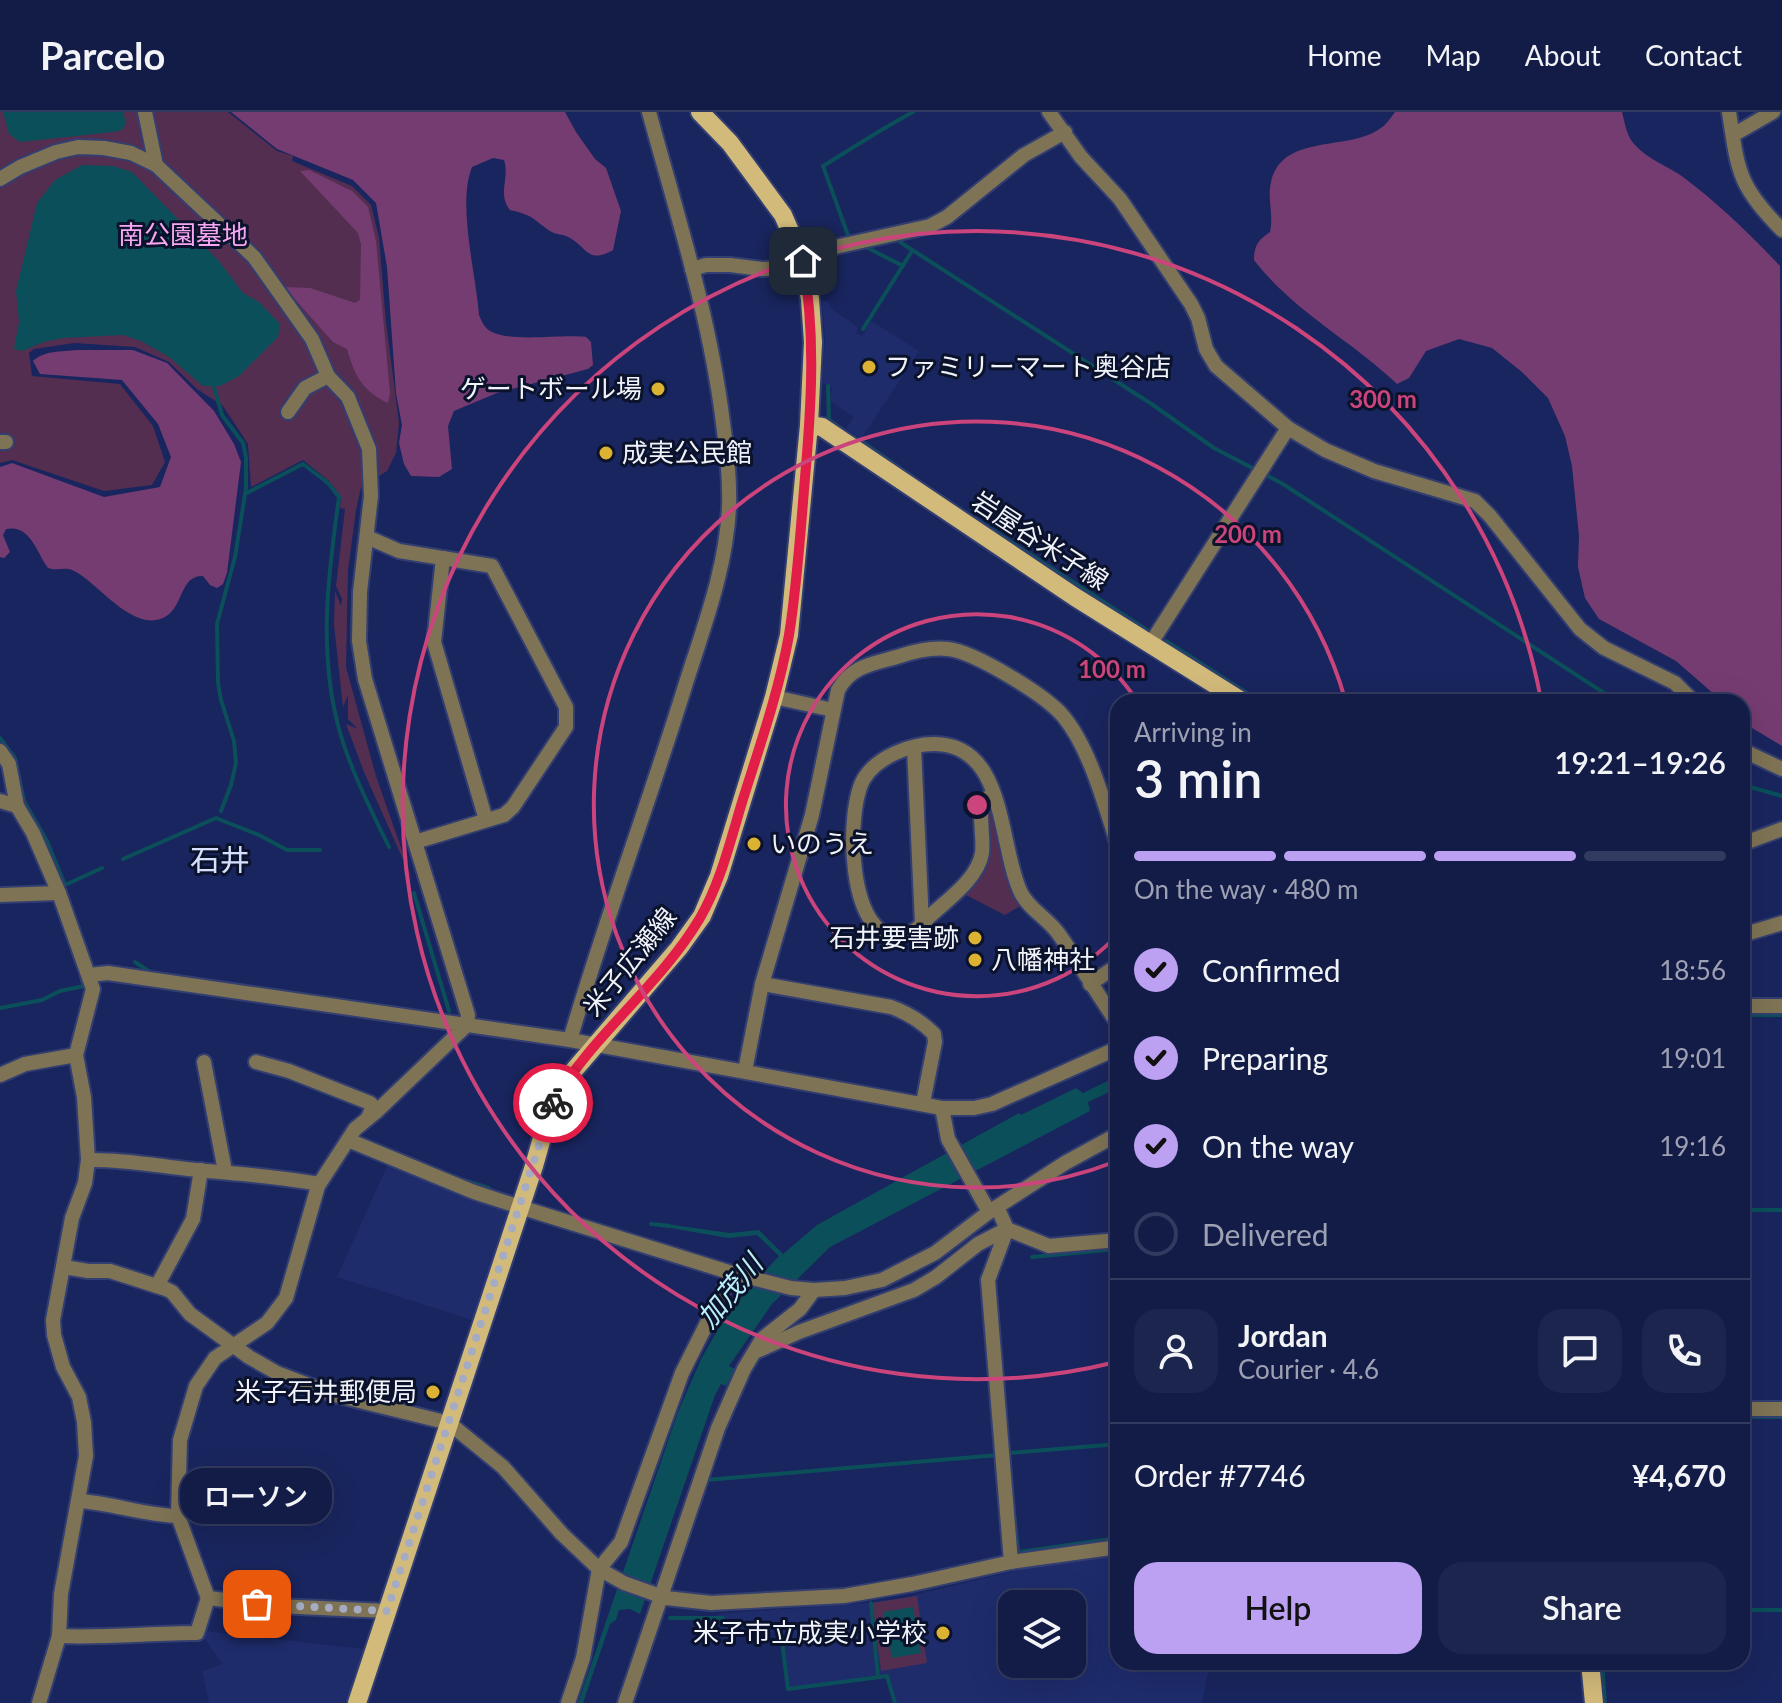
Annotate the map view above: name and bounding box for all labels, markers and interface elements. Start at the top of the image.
text: Parcelo [40,32,165,78]
text: Home [1307,38,1382,72]
text: Map [1426,38,1481,72]
text: About [1525,38,1601,72]
text: Contact [1645,38,1742,72]
park label: 南公園墓地 [118,218,248,250]
pin [769,227,837,295]
icon: home [781,239,825,283]
place label: ファミリーマート奥谷店 [885,350,1171,382]
marker: ファミリーマート奥谷店 [860,358,878,376]
place label: ゲートボール場 [460,372,642,404]
marker: ゲートボール場 [649,380,667,398]
text: 300 m [1349,384,1417,413]
place label: 成実公民館 [622,436,752,468]
marker: 成実公民館 [597,444,615,462]
street label: 岩屋谷米子線 [966,484,1115,596]
text: 200 m [1214,519,1282,548]
text: 100 m [1078,654,1146,683]
text: Arriving in [1134,716,1252,748]
text: 19:21–19:26 [1554,744,1726,780]
text: 3 min [1134,747,1262,809]
centre of rings [963,791,991,819]
place label: いのうえ [770,827,874,859]
marker: いのうえ [745,835,763,853]
district label: 石井 [190,841,250,877]
text: On the way · 480 m [1134,873,1358,905]
street label: 米子広瀬線 [576,901,683,1022]
place label: 石井要害跡 [829,921,959,953]
marker: 石井要害跡 [966,929,984,947]
place label: 八幡神社 [991,943,1095,975]
icon: check [1134,948,1178,992]
marker: 八幡神社 [966,951,984,969]
text: Confirmed [1202,952,1341,988]
text: 18:56 [1659,954,1726,986]
icon: check [1134,1036,1178,1080]
text: Preparing [1202,1040,1328,1076]
text: 19:01 [1659,1042,1726,1074]
courier [513,1063,593,1143]
icon: bike [531,1081,575,1125]
icon: check [1134,1124,1178,1168]
text: On the way [1202,1128,1354,1164]
text: 19:16 [1659,1130,1726,1162]
text: Delivered [1202,1216,1329,1252]
water label: 加茂川 [690,1245,771,1334]
button: person [1134,1309,1218,1393]
button: chat [1538,1309,1622,1393]
button: phone [1642,1309,1726,1393]
text: Jordan [1238,1317,1328,1353]
text: Courier · 4.6 [1238,1353,1379,1385]
place label: 米子石井郵便局 [235,1375,417,1407]
marker: 米子石井郵便局 [424,1383,442,1401]
text: Order #7746 [1134,1457,1306,1493]
text: ¥4,670 [1632,1457,1726,1493]
callout: ローソン [181,1468,333,1524]
text: ローソン [204,1480,308,1512]
button: Help [1134,1562,1422,1654]
button: Share [1438,1562,1726,1654]
pin [223,1570,291,1638]
icon: bag [235,1582,279,1626]
map controls [998,1590,1086,1678]
button: layers [998,1590,1086,1678]
place label: 米子市立成実小学校 [693,1616,927,1648]
marker: 米子市立成実小学校 [934,1624,952,1642]

